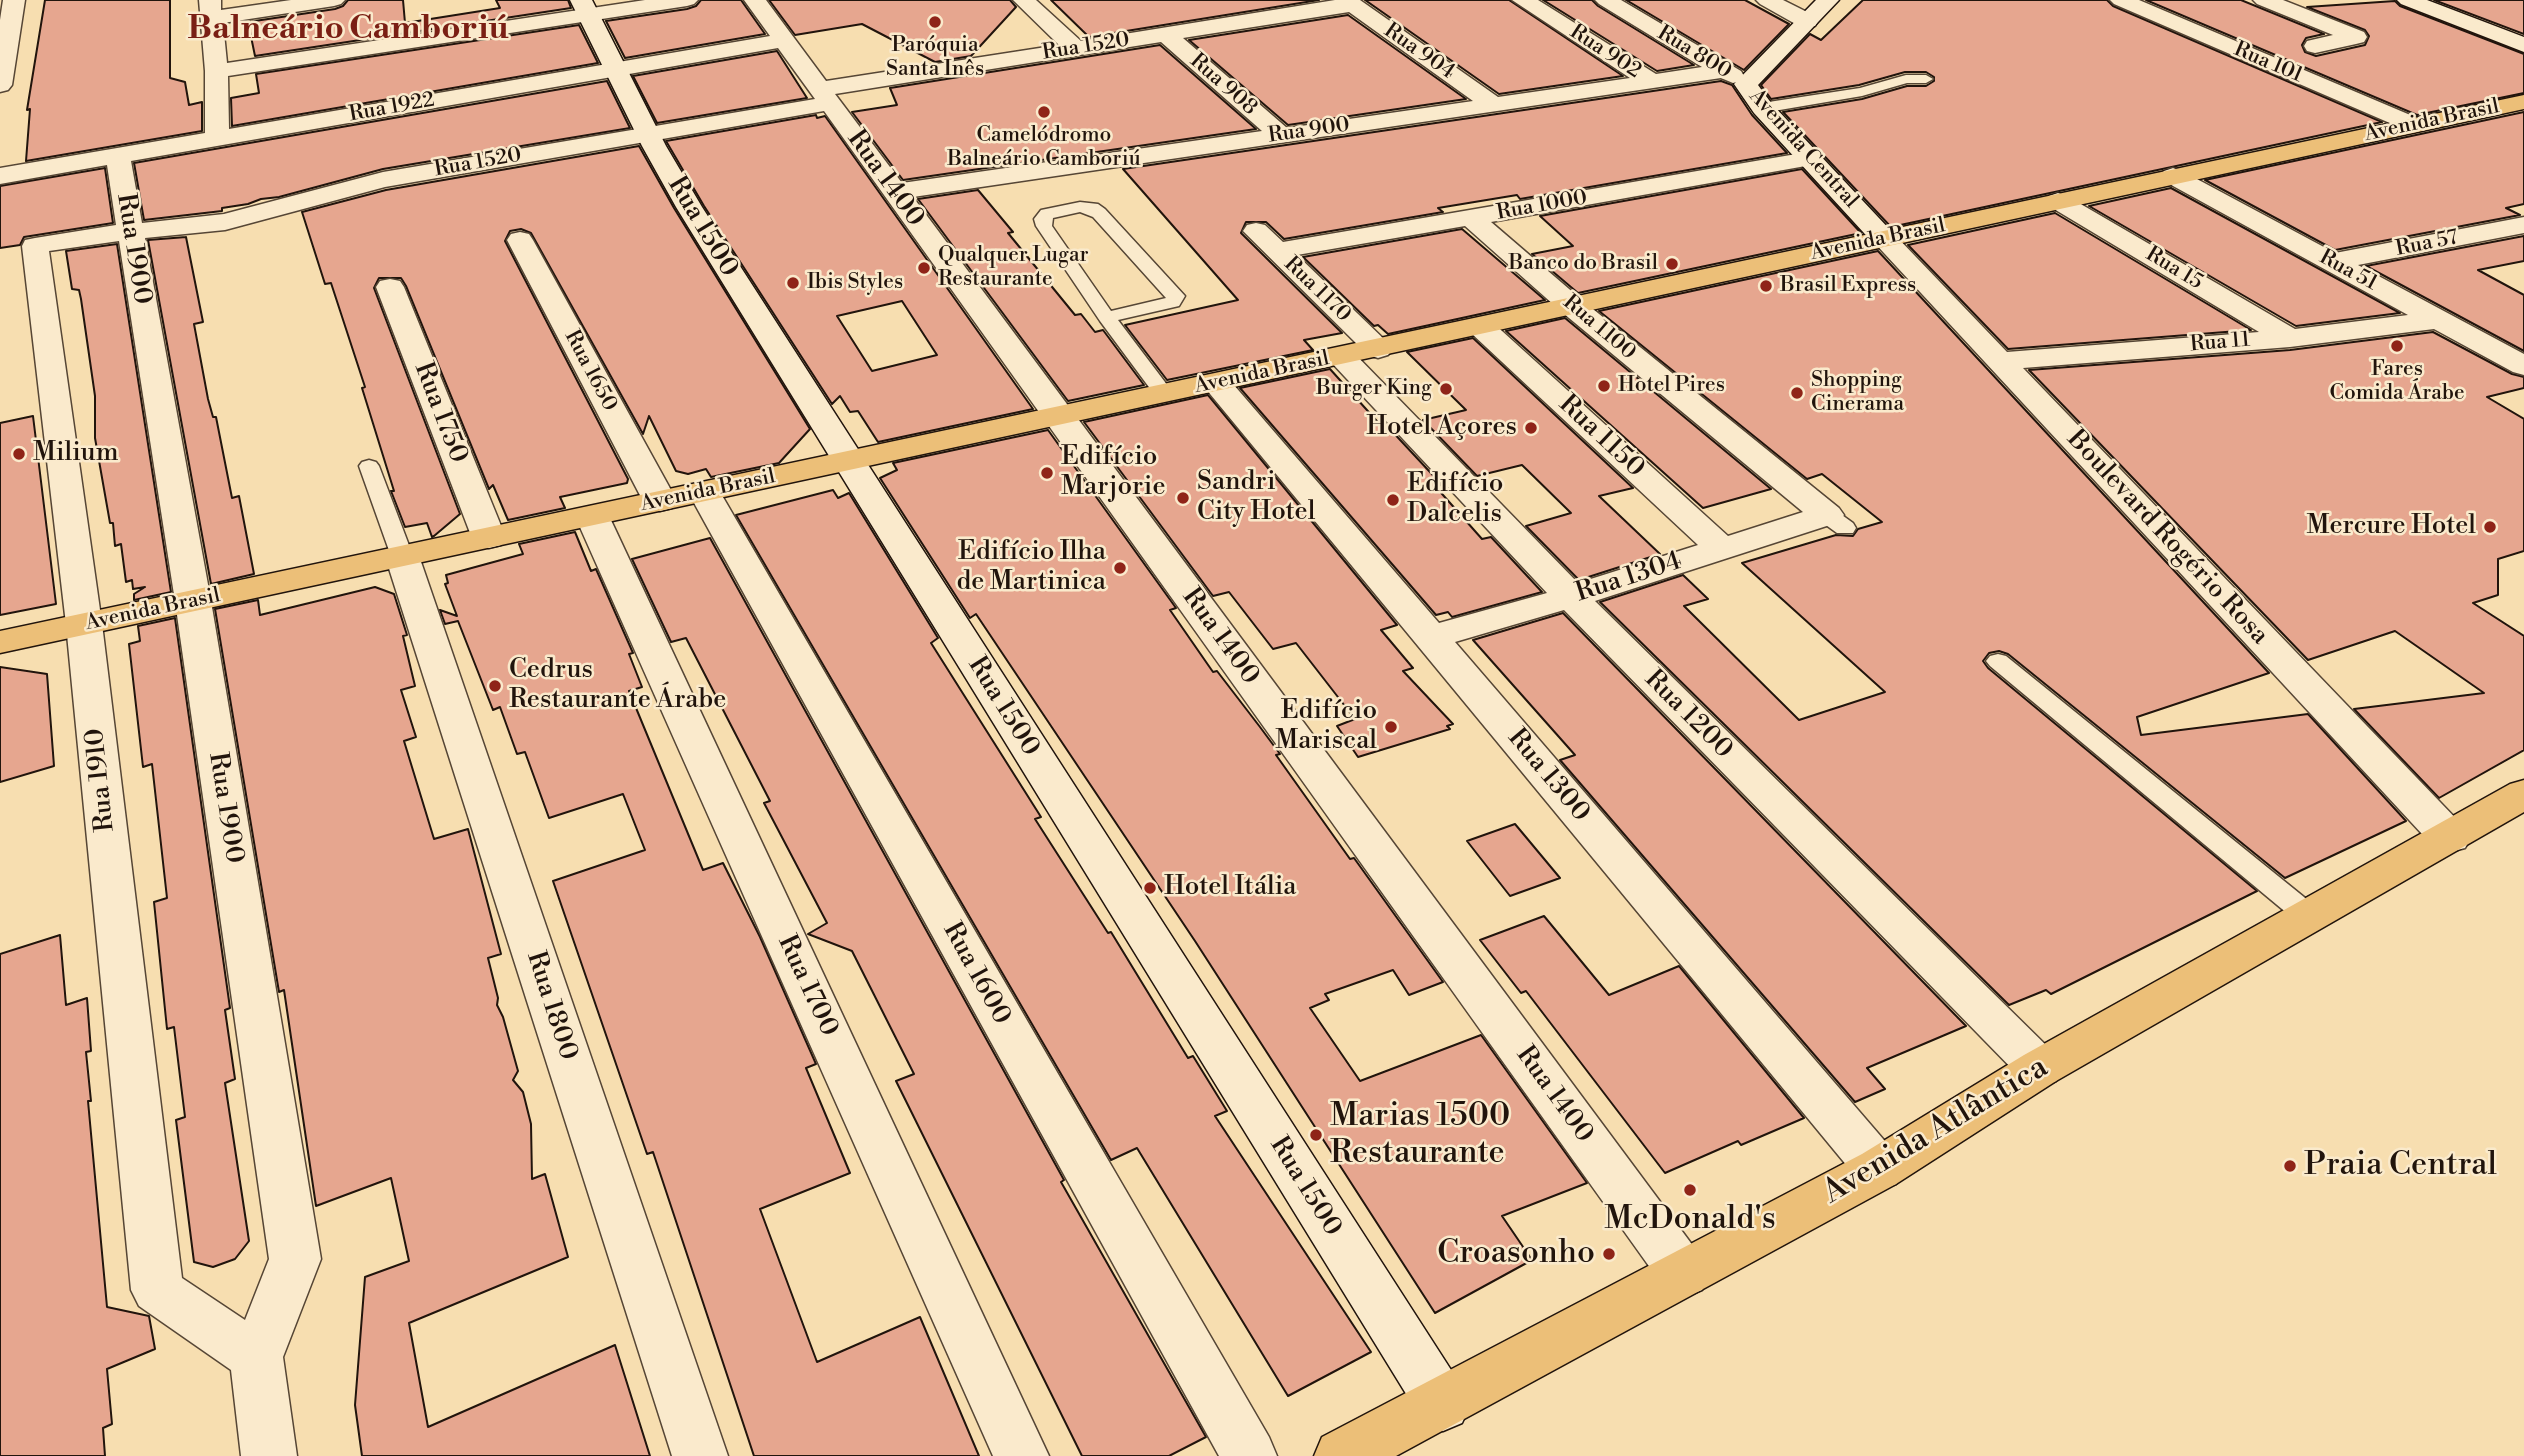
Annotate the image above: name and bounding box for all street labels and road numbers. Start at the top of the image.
street label: Rua 904 [1379,19,1459,85]
street label: Rua 902 [1565,20,1645,84]
street label: Rua 800 [1652,21,1736,85]
street label: Rua 1520 [1041,28,1131,66]
street label: Rua 101 [2230,37,2306,89]
street label: Rua 908 [1184,49,1262,121]
street label: Avenida Central [1743,84,1863,214]
street label: Rua 1922 [347,88,437,128]
street label: Avenida Brasil [2362,94,2502,148]
street label: Rua 900 [1267,113,1351,149]
street label: Rua 1400 [840,125,930,233]
street label: Rua 1520 [433,143,523,183]
street label: Rua 1500 [660,171,744,283]
street label: Rua 1000 [1495,186,1589,226]
street label: Rua 1900 [109,191,157,307]
street label: Avenida Brasil [1808,213,1948,267]
street label: Rua 57 [2394,226,2460,262]
street label: Rua 15 [2141,242,2207,296]
street label: Rua 51 [2315,245,2381,297]
street label: Rua 1170 [1278,252,1356,328]
street label: Rua 1100 [1557,290,1641,366]
street label: Rua 1650 [558,326,622,416]
street label: Rua 11 [2189,328,2251,358]
street label: Avenida Brasil [1192,346,1332,400]
street label: Rua 1750 [407,358,473,468]
street label: Rua 1150 [1552,389,1650,485]
street label: Boulevard Rogério Rosa [2060,424,2274,652]
street label: Avenida Brasil [638,464,778,518]
street label: Rua 1304 [1572,546,1686,610]
street label: Avenida Brasil [83,583,223,637]
street label: Rua 1400 [1175,583,1265,691]
street label: Rua 1500 [960,652,1046,762]
street label: Rua 1200 [1637,664,1739,766]
street label: Rua 1300 [1500,723,1596,829]
street label: Rua 1910 [80,727,122,833]
street label: Rua 1900 [201,750,249,866]
street label: Rua 1600 [935,918,1017,1030]
street label: Rua 1700 [770,930,844,1042]
street label: Rua 1800 [519,948,583,1064]
street label: Rua 1400 [1509,1041,1599,1149]
street label: Avenida Atlântica [1817,1049,2055,1213]
street label: Rua 1500 [1262,1132,1348,1242]

